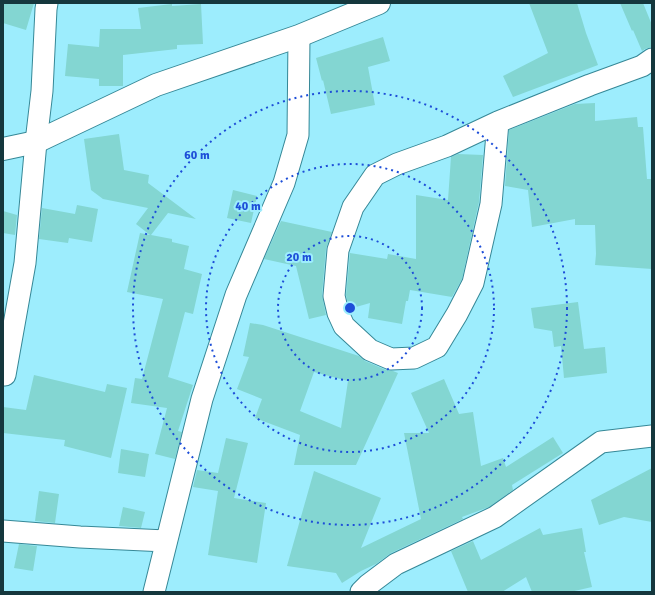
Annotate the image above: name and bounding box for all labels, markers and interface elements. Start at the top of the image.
text: 60 m [184,148,210,163]
text: 40 m [235,199,261,214]
text: 20 m [286,250,312,265]
centre of rings [343,301,357,315]

